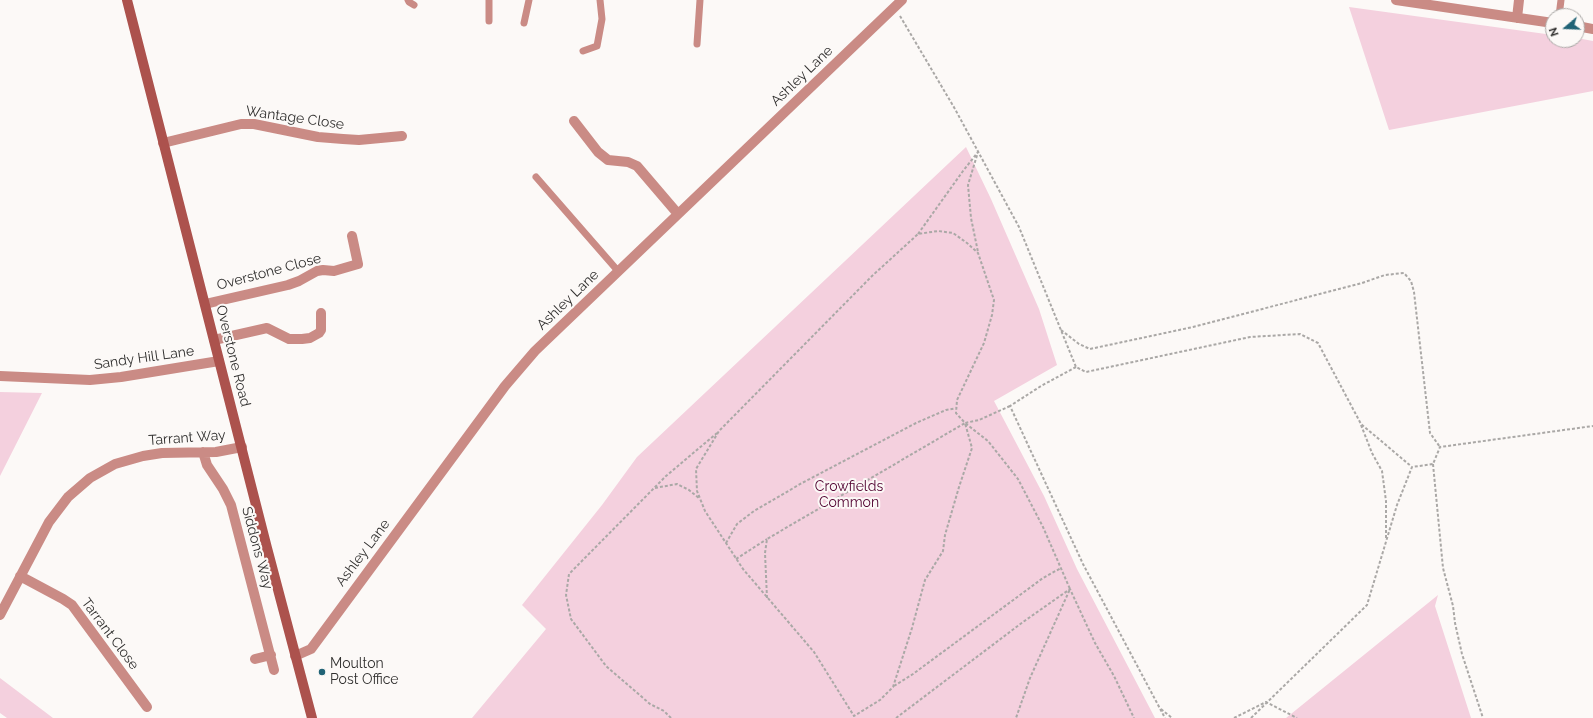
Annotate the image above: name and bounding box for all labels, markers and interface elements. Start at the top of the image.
north arrow [1545,8,1585,48]
text: N [1547,26,1562,38]
street label: Ashley Lane [768,42,836,110]
street label: Wantage Close [245,103,345,133]
street label: Overstone Close [215,250,323,294]
street label: Ashley Lane [534,266,602,334]
street label: Overstone Road [212,303,254,409]
street label: Sandy Hill Lane [93,343,195,373]
street label: Tarrant Way [148,427,226,449]
park label: Crowfields Common [815,479,883,512]
street label: Siddons Way [238,505,276,591]
street label: Ashley Lane [332,516,394,590]
street label: Tarrant Close [78,595,142,673]
place label: Moulton Post Office [330,656,399,688]
marker: Moulton Post Office [317,667,327,677]

